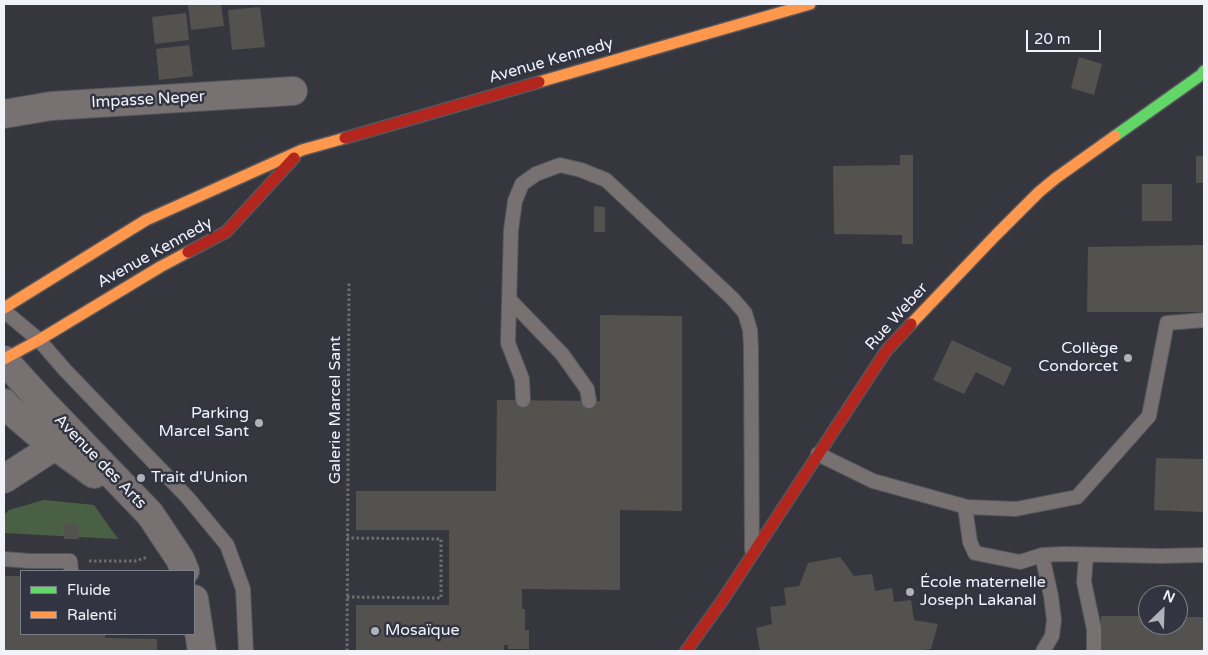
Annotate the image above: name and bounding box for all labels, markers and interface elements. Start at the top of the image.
scale bar [1028,20,1103,52]
text: 20 m [1034,30,1071,48]
street label: Avenue Kennedy [487,34,615,88]
street label: Impasse Neper [91,87,205,113]
street label: Avenue Kennedy [94,213,216,293]
street label: Rue Weber [862,279,932,355]
street label: Galerie Marcel Sant [326,336,346,484]
place label: Collège Condorcet [1038,339,1118,377]
marker: Collège Condorcet [1122,352,1134,364]
place label: Parking Marcel Sant [158,404,249,442]
street label: Avenue des Arts [50,411,150,513]
marker: Parking Marcel Sant [253,417,265,429]
place label: Trait d'Union [151,468,248,488]
marker: Trait d'Union [135,472,147,484]
legend [20,570,195,635]
place label: École maternelle Joseph Lakanal [920,573,1046,611]
text: Fluide [67,581,111,599]
north arrow [1138,585,1188,635]
marker: École maternelle Joseph Lakanal [904,586,916,598]
text: N [1160,587,1177,607]
text: Ralenti [67,606,117,624]
place label: Mosaïque [385,621,460,641]
marker: Mosaïque [369,625,381,637]

